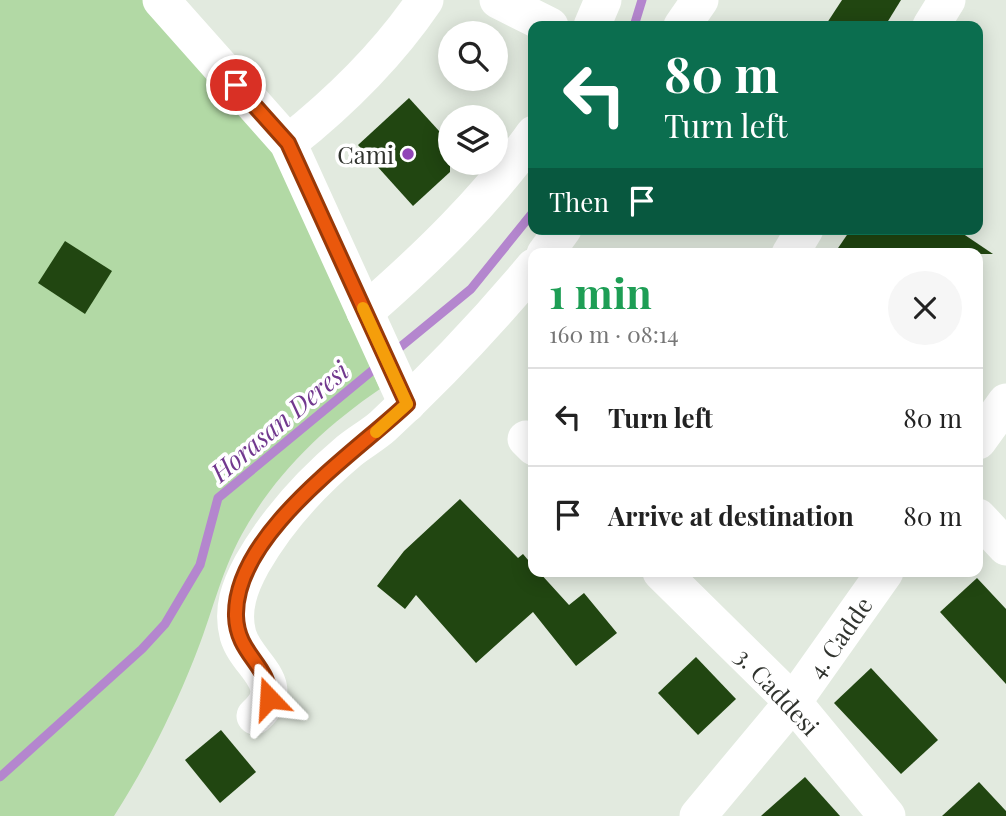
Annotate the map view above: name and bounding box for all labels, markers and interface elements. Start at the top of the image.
map controls [438,21,508,175]
button: search [438,21,508,91]
text: 80 m [664,40,779,105]
icon: left [549,49,640,140]
pin [206,55,266,115]
icon: arrive [217,66,255,104]
text: Turn left [664,103,788,146]
button: layers [438,105,508,175]
place label: Cami [337,138,394,170]
marker: Cami [400,146,416,162]
icon: arrive [623,182,661,220]
text: Then [549,184,609,219]
text: 1 min [549,264,652,320]
button: close [888,271,962,345]
text: 160 m · 08:14 [549,318,679,349]
water label: Horasan Deresi [202,352,356,490]
icon: left [549,398,587,436]
text: Turn left [608,400,713,435]
text: 80 m [903,400,962,435]
icon: arrive [549,496,587,534]
text: Arrive at destination [608,498,854,533]
text: 80 m [903,498,962,533]
street label: 4. Cadde [799,590,879,684]
street label: 3. Caddesi [729,640,827,742]
position arrow [232,661,306,735]

